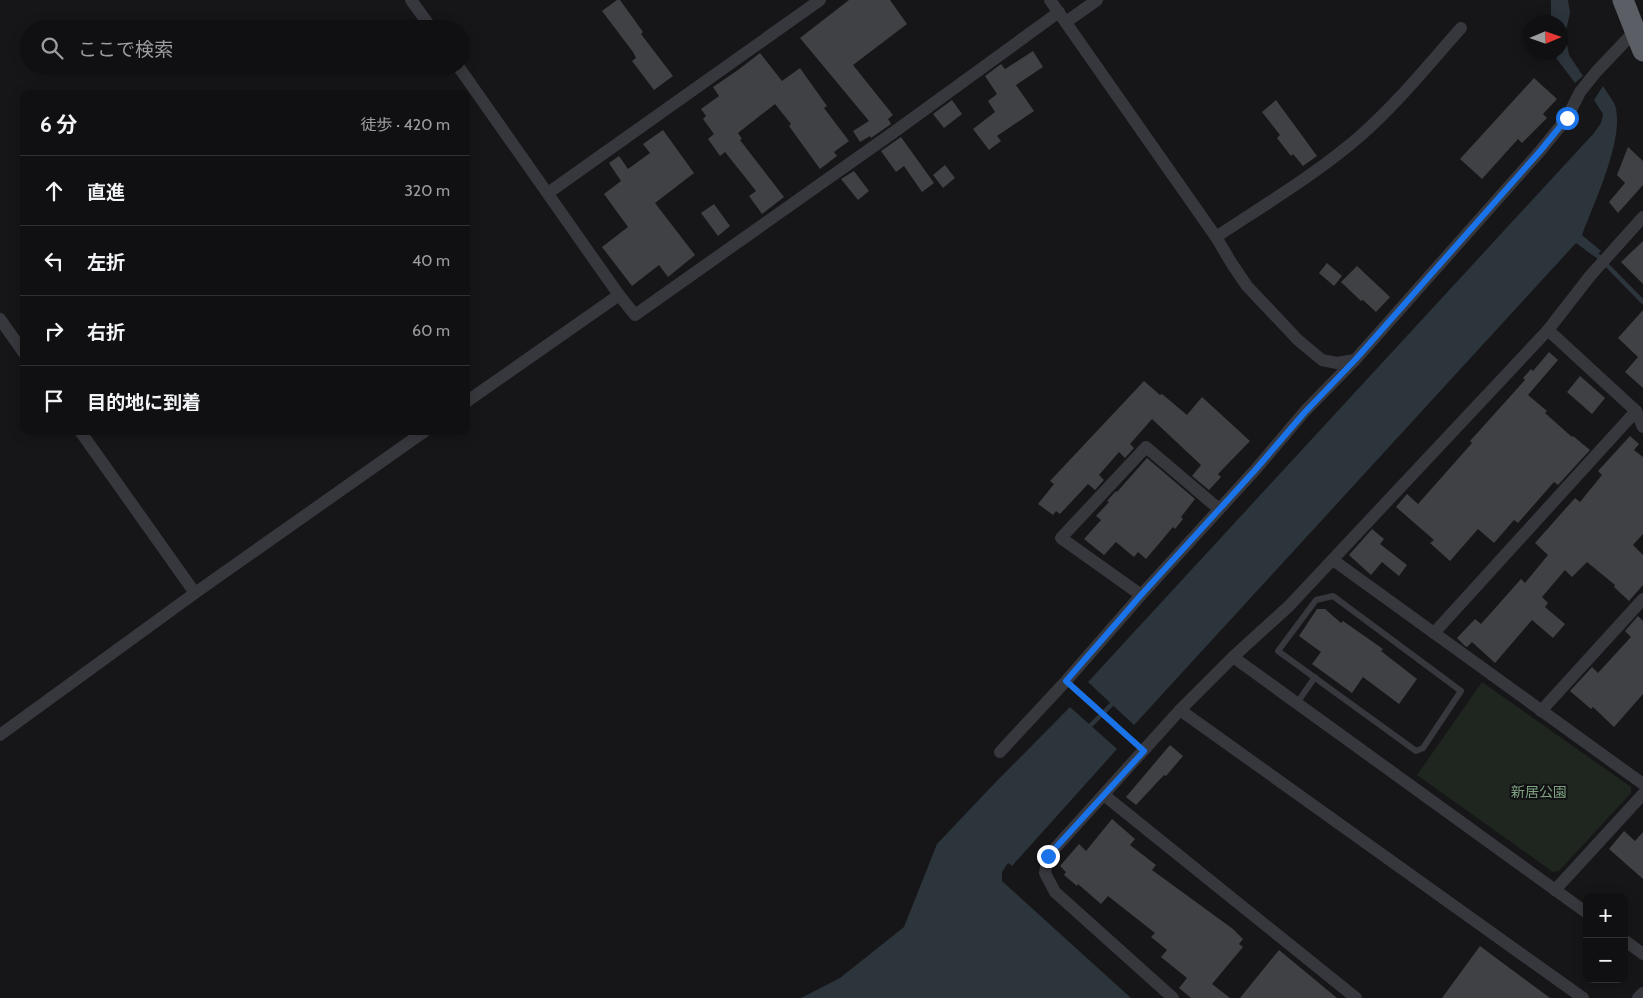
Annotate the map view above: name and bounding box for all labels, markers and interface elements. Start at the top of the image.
north arrow [1523,15,1568,60]
search box [20,20,470,75]
icon: search [38,34,66,62]
text: ここで検索 [78,38,173,61]
route start [1556,107,1579,130]
text: 6 分 [40,112,78,137]
text: 徒歩 · 420 m [361,115,450,134]
icon: ahead [40,177,68,205]
text: 直進 [87,181,125,204]
text: 320 m [404,181,450,200]
icon: left [40,247,68,275]
text: 左折 [87,251,125,274]
text: 40 m [412,251,450,270]
icon: right [40,317,68,345]
text: 右折 [87,321,125,344]
text: 60 m [412,321,450,340]
icon: arrive [40,387,68,415]
text: 目的地に到着 [87,391,201,414]
park label: 新居公園 [1511,783,1567,801]
route end [1037,845,1060,868]
map controls [1583,893,1628,983]
button: + [1583,893,1628,938]
button: − [1583,938,1628,983]

